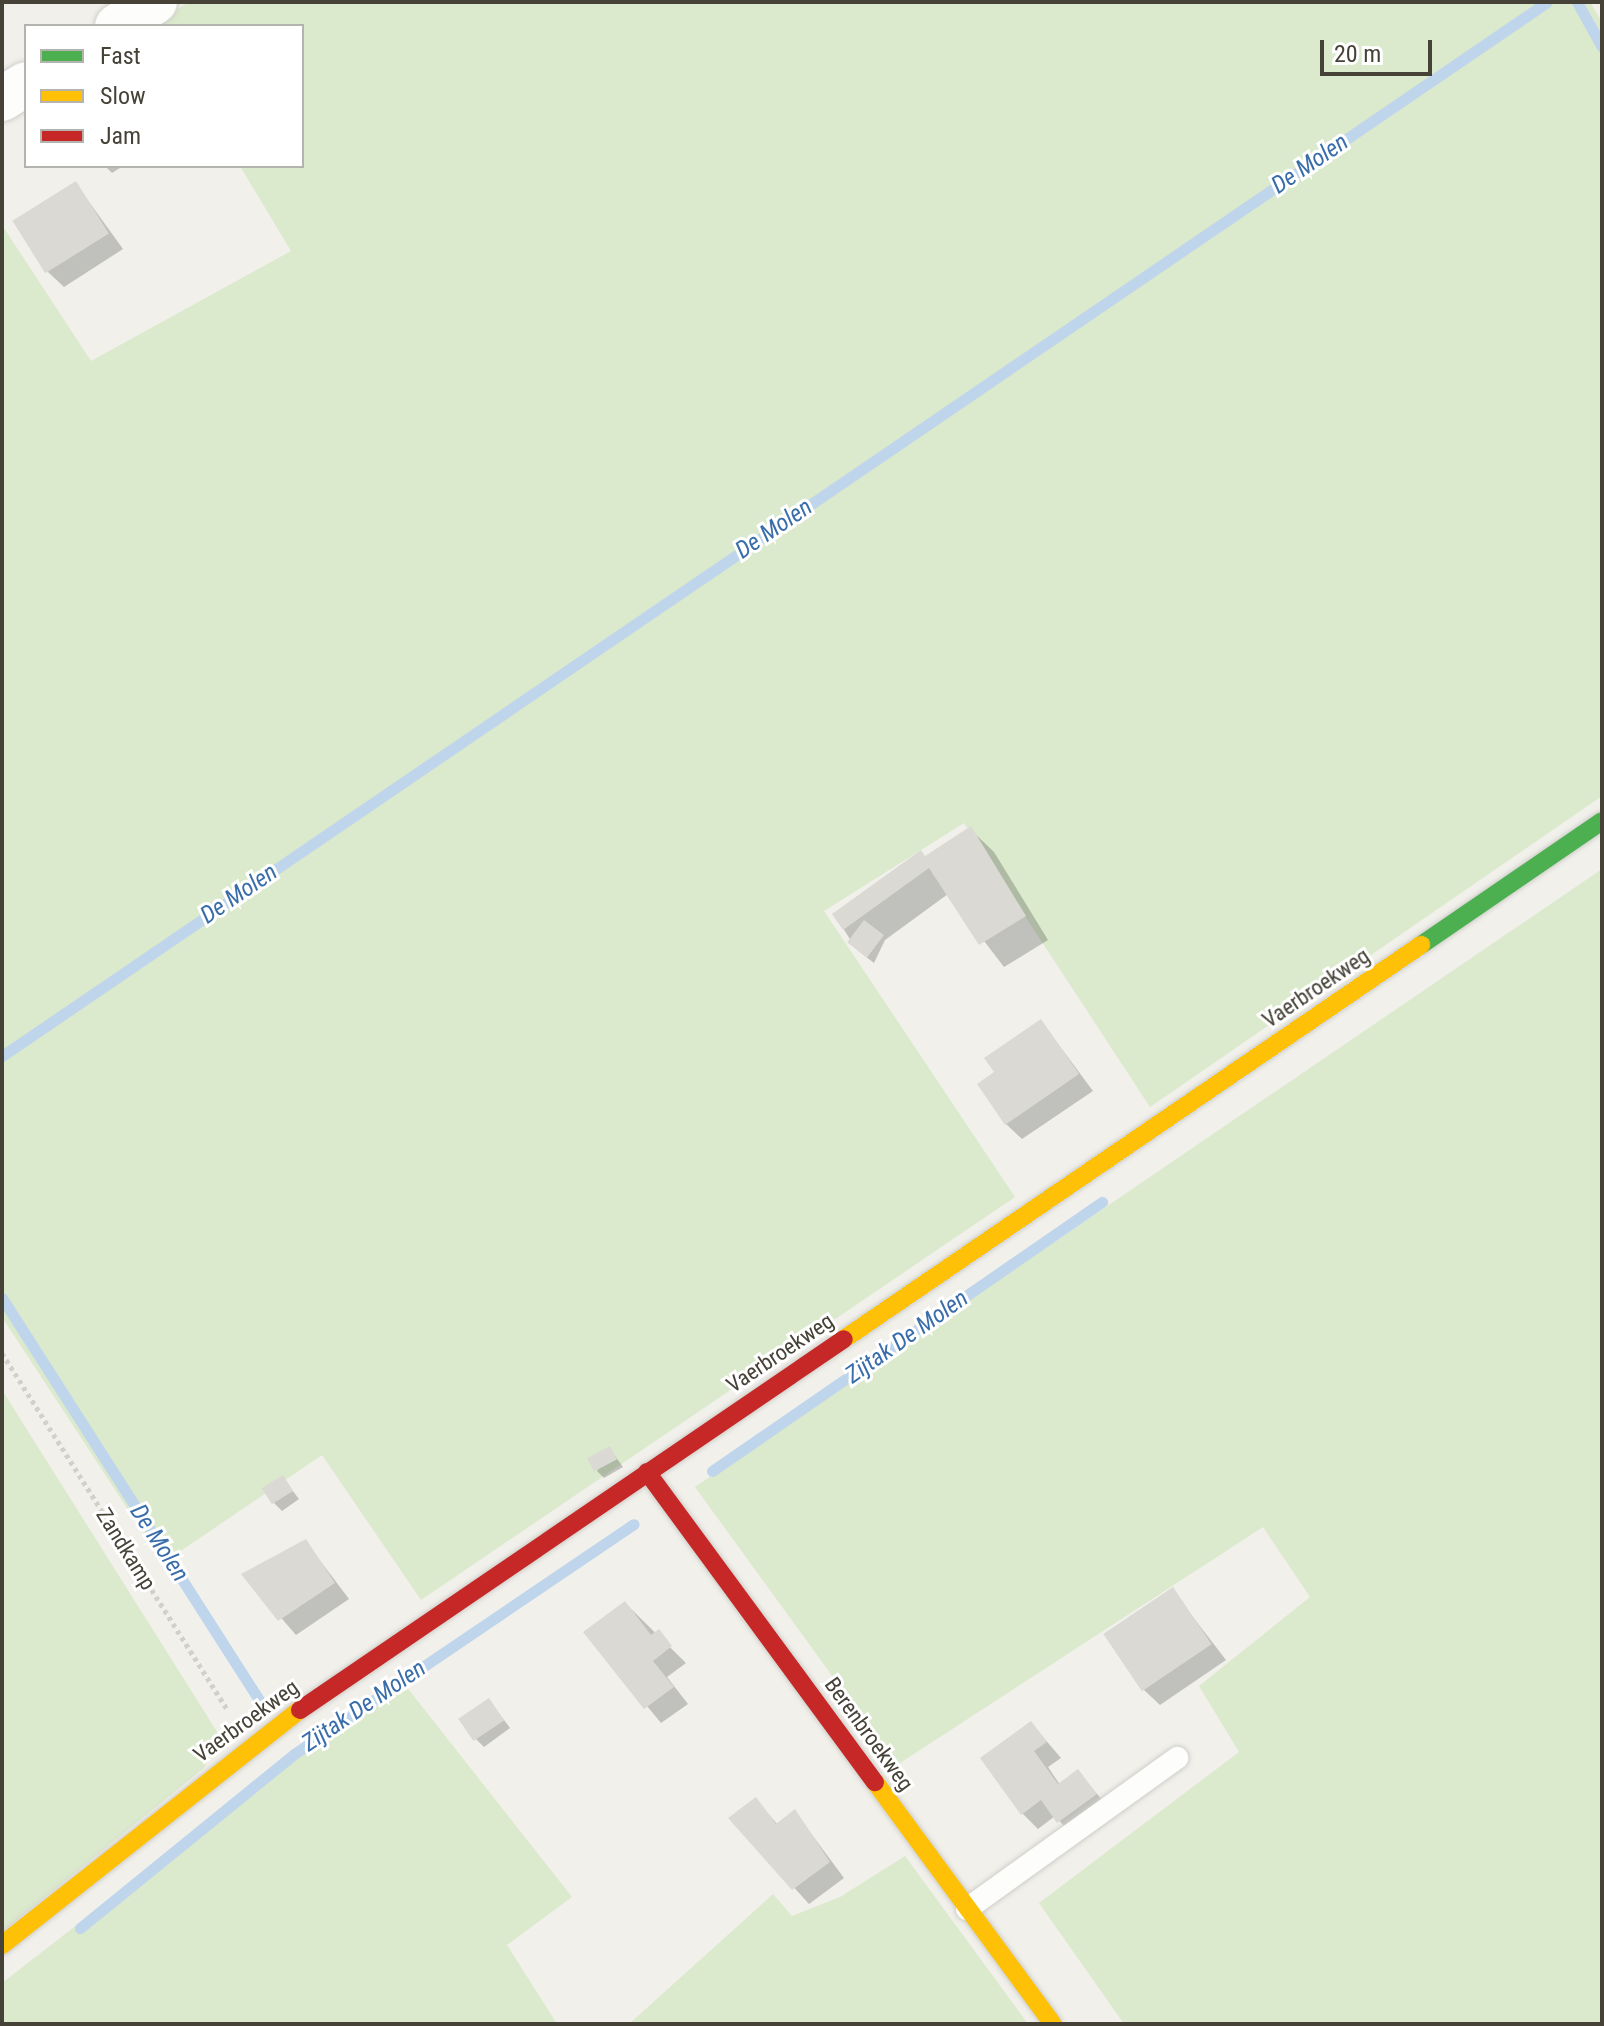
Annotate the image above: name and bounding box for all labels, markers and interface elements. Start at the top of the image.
legend [24,24,304,168]
scale bar [1324,24,1436,74]
text: 20 m [1334,40,1381,68]
text: Fast [100,42,141,70]
text: Slow [100,82,146,110]
text: Jam [100,122,141,150]
water label: De Molen [1266,128,1354,200]
water label: De Molen [730,493,818,565]
water label: De Molen [195,858,283,930]
street label: Vaerbroekweg [1257,943,1375,1033]
water label: Zijtak De Molen [840,1284,974,1390]
street label: Vaerbroekweg [721,1308,839,1398]
water label: De Molen [123,1499,195,1587]
street label: Zandkamp [91,1503,161,1595]
water label: Zijtak De Molen [297,1654,431,1758]
street label: Berenbroekweg [819,1672,919,1796]
street label: Vaerbroekweg [188,1674,304,1768]

